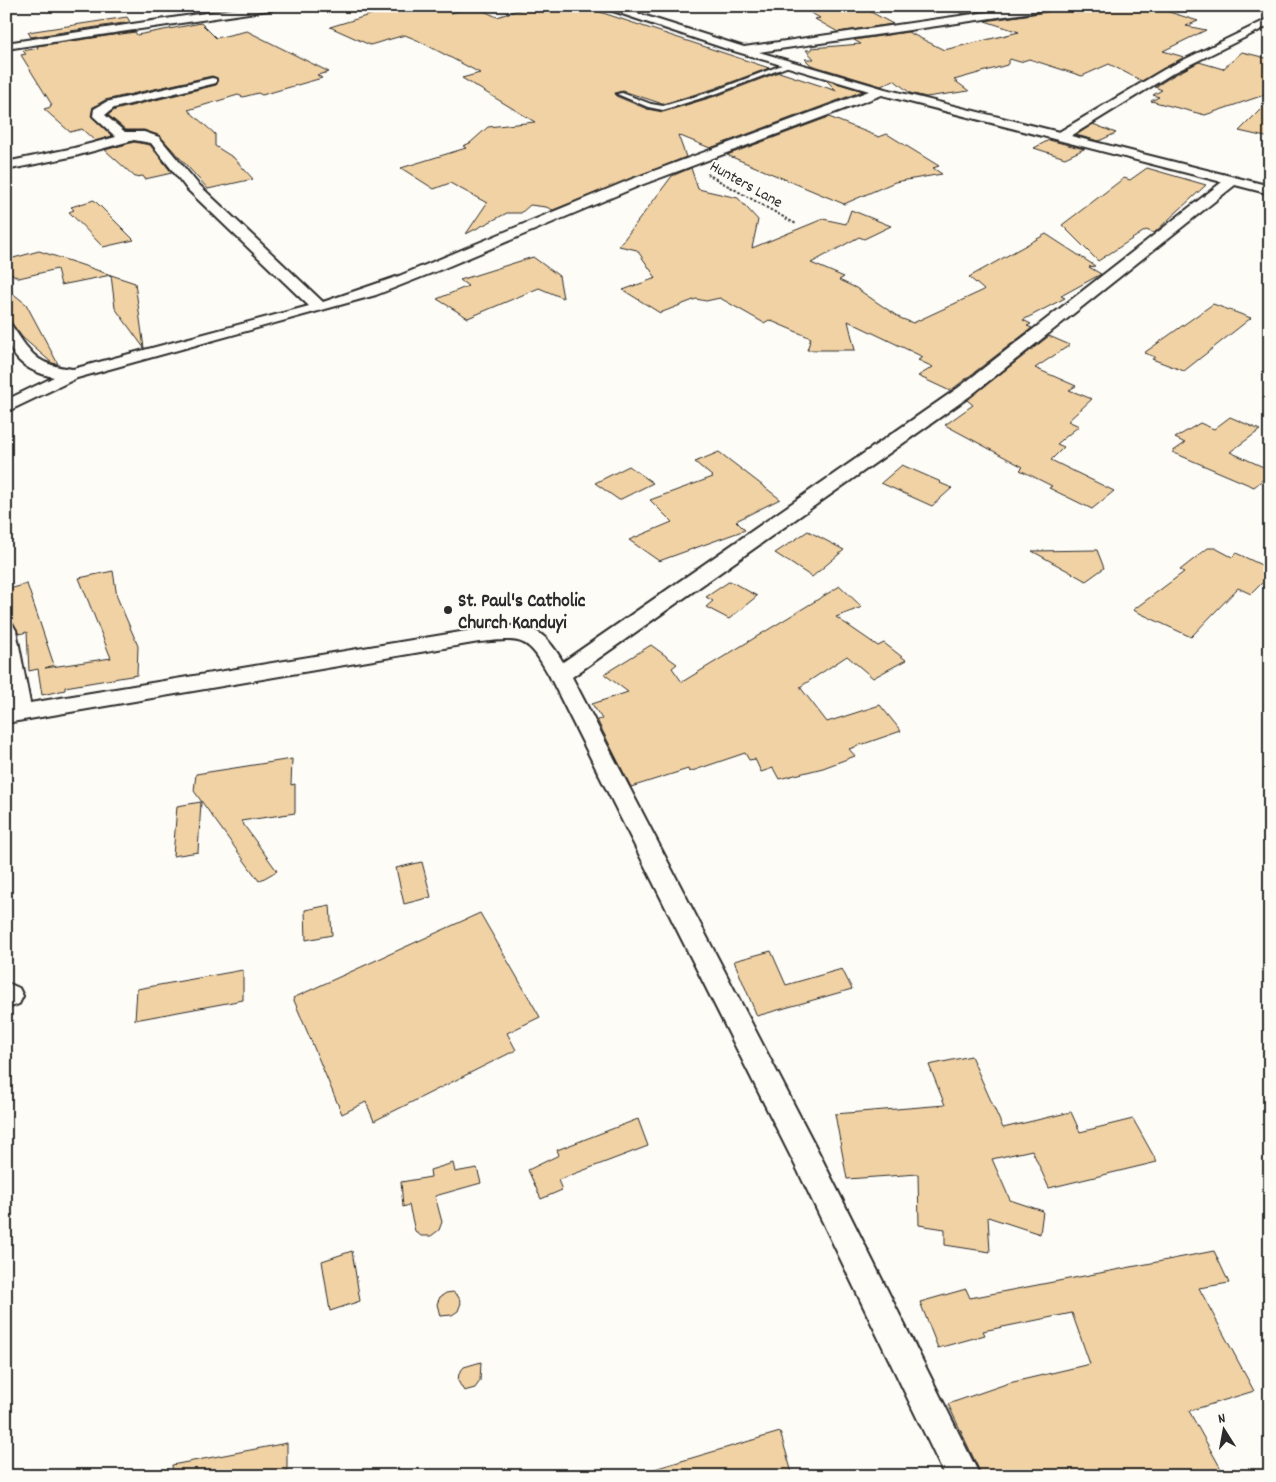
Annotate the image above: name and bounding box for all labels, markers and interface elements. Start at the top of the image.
street label: Hunters Lane [705,156,786,215]
place label: St. Paul's Catholic Church Kanduyi [458,589,586,638]
marker: St. Paul's Catholic Church Kanduyi [442,604,454,616]
north arrow [1198,1404,1248,1454]
text: N [1217,1409,1227,1430]

